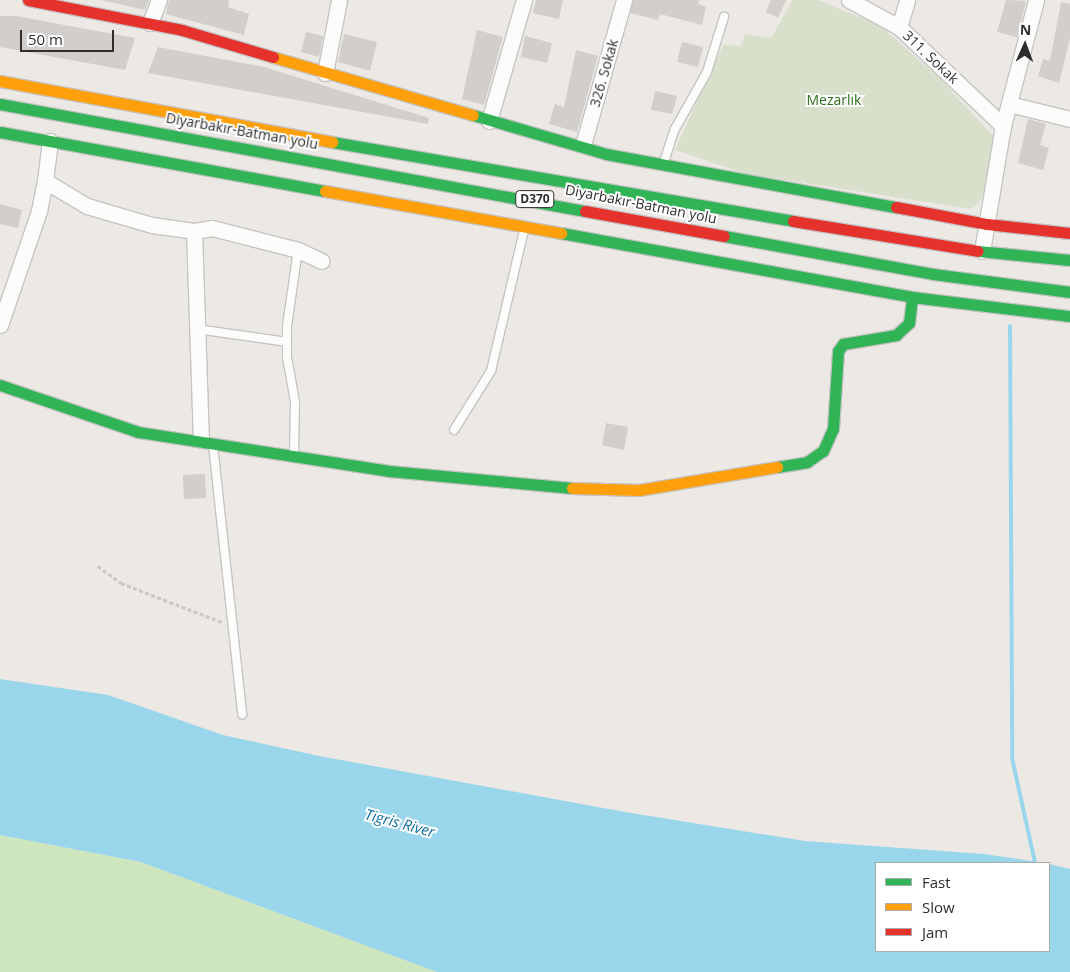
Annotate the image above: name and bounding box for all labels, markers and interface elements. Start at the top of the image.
scale bar [22,20,116,52]
north arrow [1000,20,1050,70]
text: N [1020,20,1032,39]
street label: 311. Sokak [900,27,962,87]
text: 50 m [28,29,63,49]
street label: 326. Sokak [586,37,622,109]
park label: Mezarlık [807,92,861,108]
street label: Diyarbakır-Batman yolu [165,109,319,153]
street label: Diyarbakır-Batman yolu [564,181,718,227]
road number: D370 [515,190,555,208]
water label: Tigris River [363,805,437,841]
legend [875,862,1050,952]
text: Fast [922,872,951,892]
text: Slow [922,897,955,917]
text: Jam [922,922,948,942]

